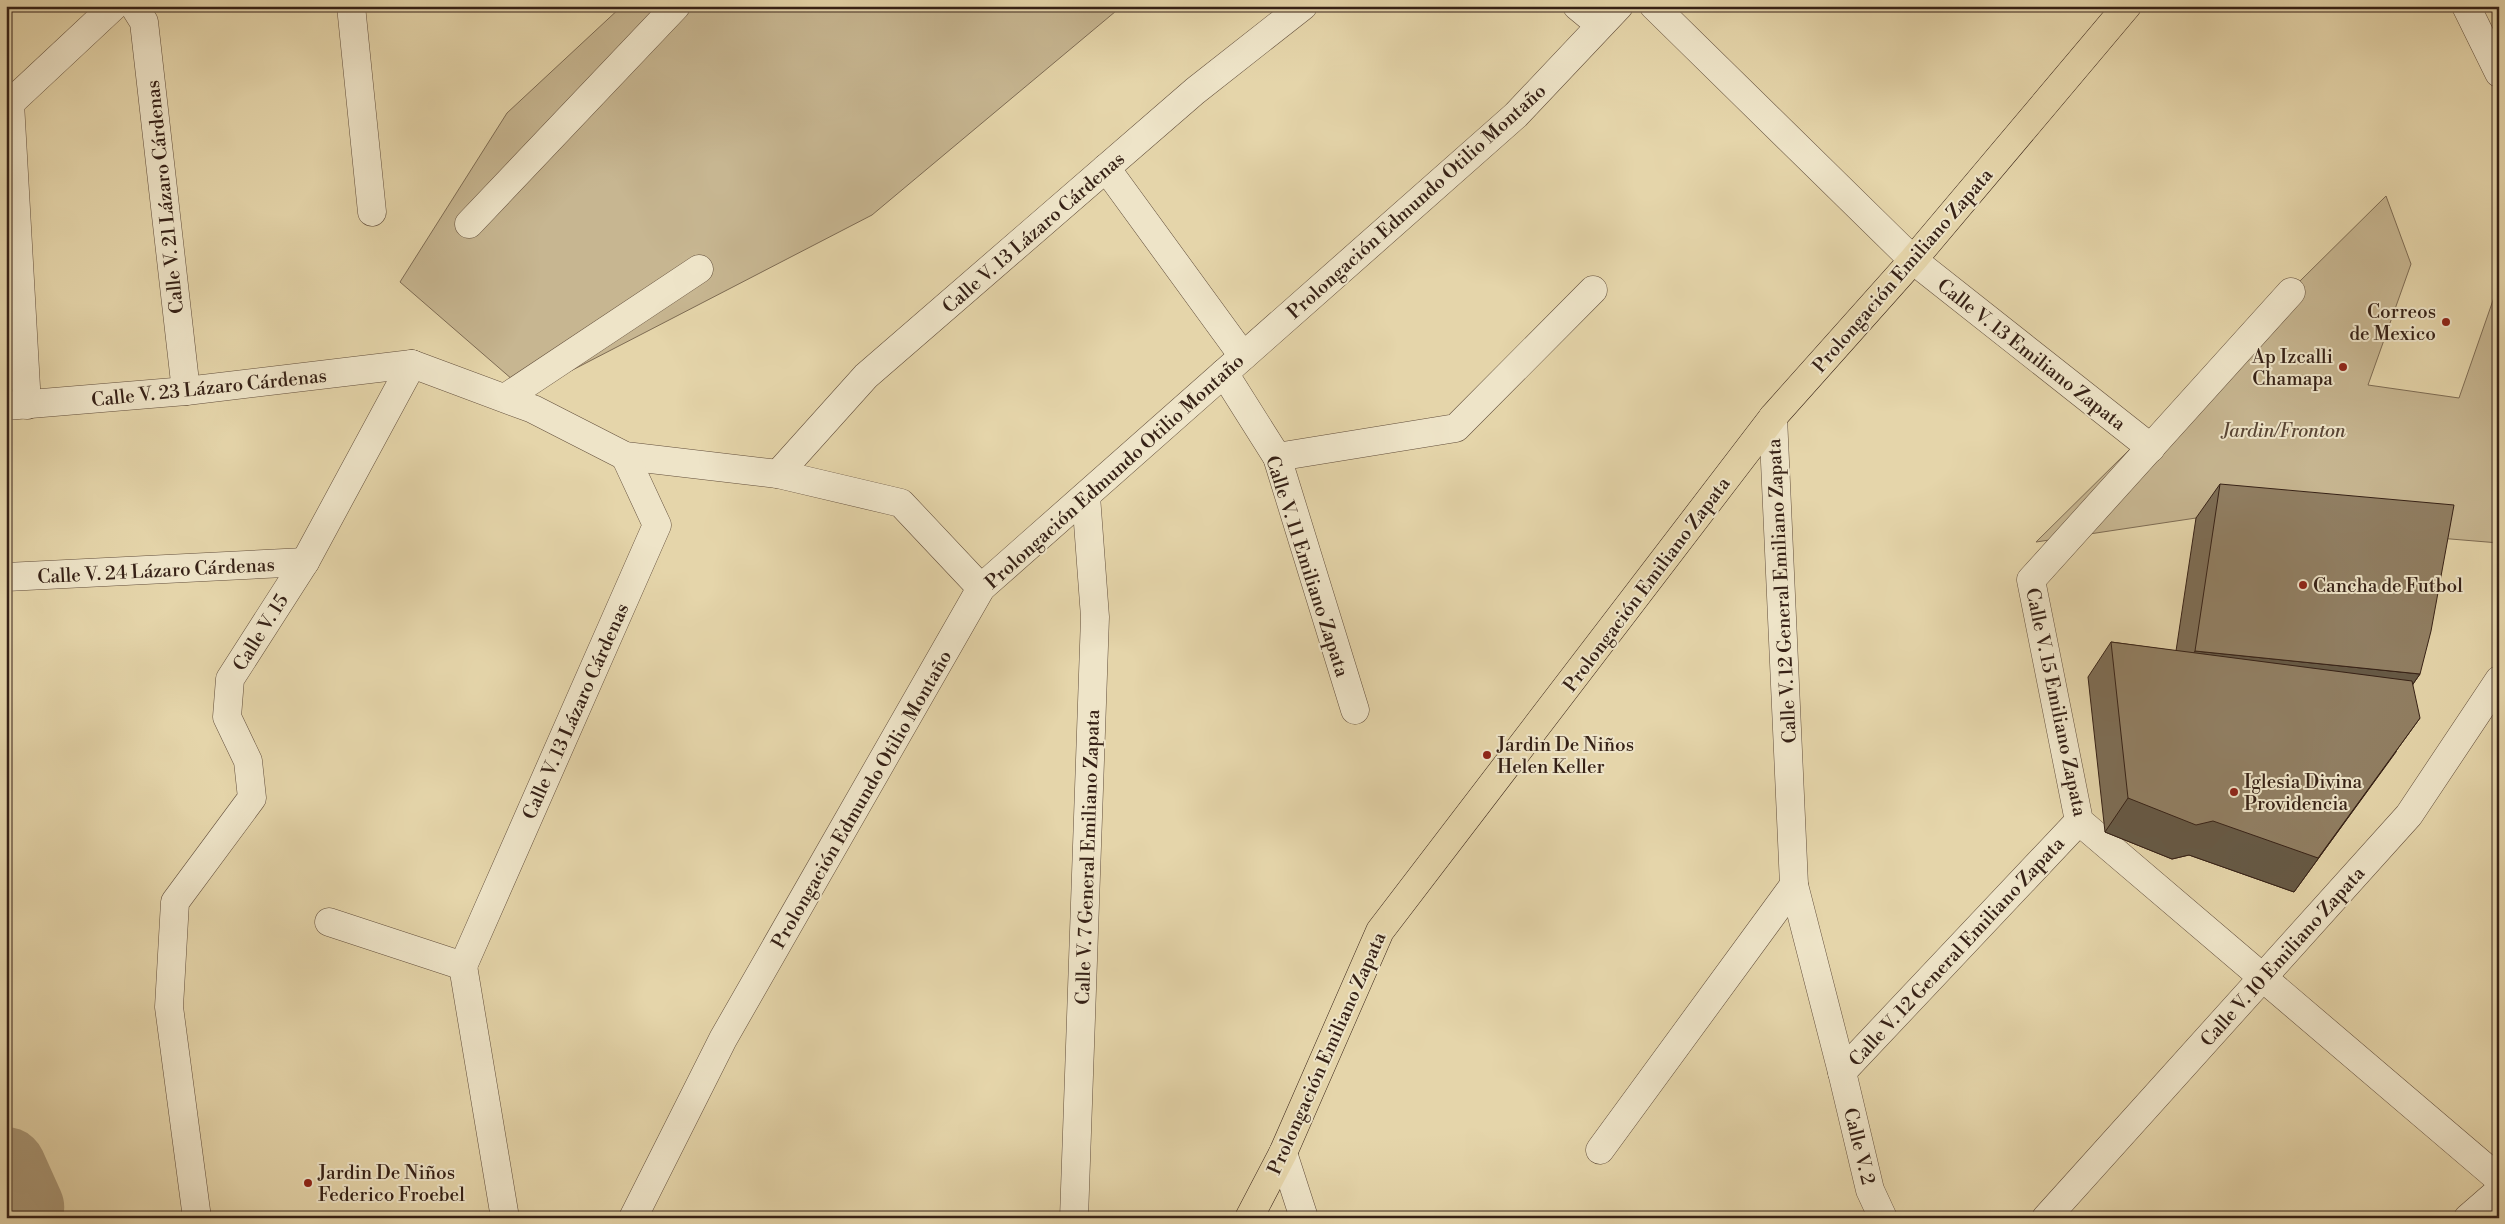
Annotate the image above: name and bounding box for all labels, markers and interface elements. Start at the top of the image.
street label: Calle V. 21 Lázaro Cárdenas [141,79,189,315]
street label: Prolongación Edmundo Otilio Montaño [1282,79,1551,325]
street label: Calle V. 13 Lázaro Cárdenas [937,147,1130,319]
street label: Prolongación Emiliano Zapata [1807,163,1998,378]
street label: Calle V. 13 Emiliano Zapata [1932,274,2131,436]
place label: Correos de Mexico [2349,300,2436,346]
marker: Correos de Mexico [2440,316,2452,328]
place label: Ap Izcalli Chamapa [2251,345,2333,391]
street label: Prolongación Edmundo Otilio Montaño [980,349,1249,595]
marker: Ap Izcalli Chamapa [2337,361,2349,373]
street label: Calle V. 23 Lázaro Cárdenas [90,364,328,412]
park label: Jardin/Fronton [2220,419,2346,443]
street label: Calle V. 12 General Emiliano Zapata [1762,437,1802,744]
street label: Calle V. 11 Emiliano Zapata [1260,453,1354,680]
street label: Prolongación Emiliano Zapata [1558,472,1736,697]
street label: Calle V. 24 Lázaro Cárdenas [37,553,275,589]
place label: Cancha de Futbol [2313,574,2463,598]
marker: Cancha de Futbol [2297,579,2309,591]
street label: Calle V. 15 Emiliano Zapata [2020,586,2092,819]
street label: Calle V. 15 [228,590,294,675]
street label: Calle V. 13 Lázaro Cárdenas [517,600,634,823]
street label: Prolongación Edmundo Otilio Montaño [766,646,957,953]
street label: Calle V. 7 General Emiliano Zapata [1071,709,1105,1005]
place label: Jardin De Niños Helen Keller [1496,733,1634,779]
marker: Jardin De Niños Helen Keller [1481,749,1493,761]
place label: Iglesia Divina Providencia [2244,770,2362,816]
marker: Iglesia Divina Providencia [2228,786,2240,798]
street label: Calle V. 12 General Emiliano Zapata [1844,832,2070,1072]
street label: Calle V. 10 Emiliano Zapata [2195,861,2370,1052]
street label: Prolongación Emiliano Zapata [1262,928,1392,1179]
street label: Calle V. 2 [1838,1105,1880,1187]
place label: Jardin De Niños Federico Froebel [317,1161,465,1207]
marker: Jardin De Niños Federico Froebel [302,1177,314,1189]

